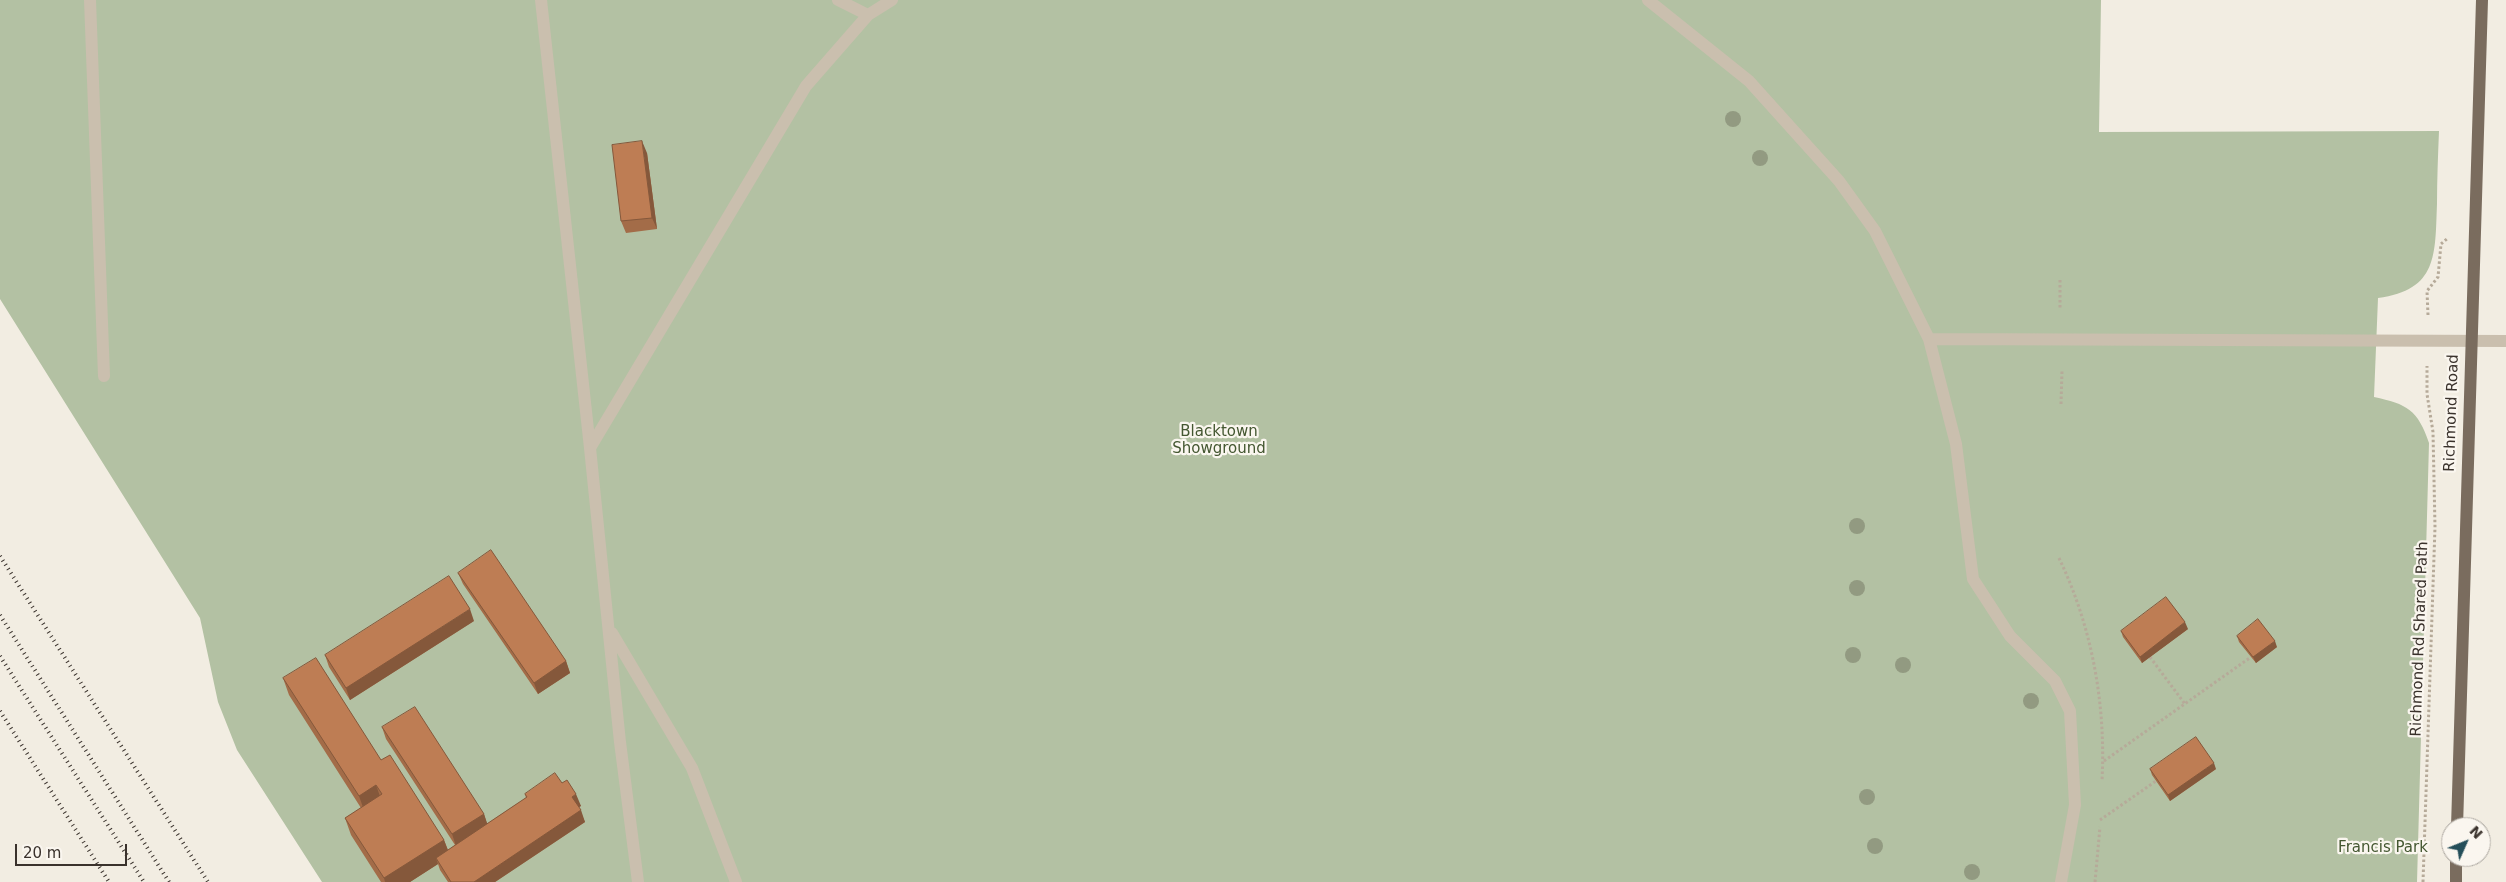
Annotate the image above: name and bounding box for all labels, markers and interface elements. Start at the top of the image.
street label: Richmond Road [2441,354,2463,472]
park label: Blacktown Showground [1172,423,1266,458]
street label: Richmond Rd Shared Path [2408,541,2432,737]
north arrow [2441,817,2491,867]
text: N [2466,823,2486,842]
scale bar [18,834,130,866]
park label: Francis Park [2338,839,2428,857]
text: 20 m [23,844,61,862]

